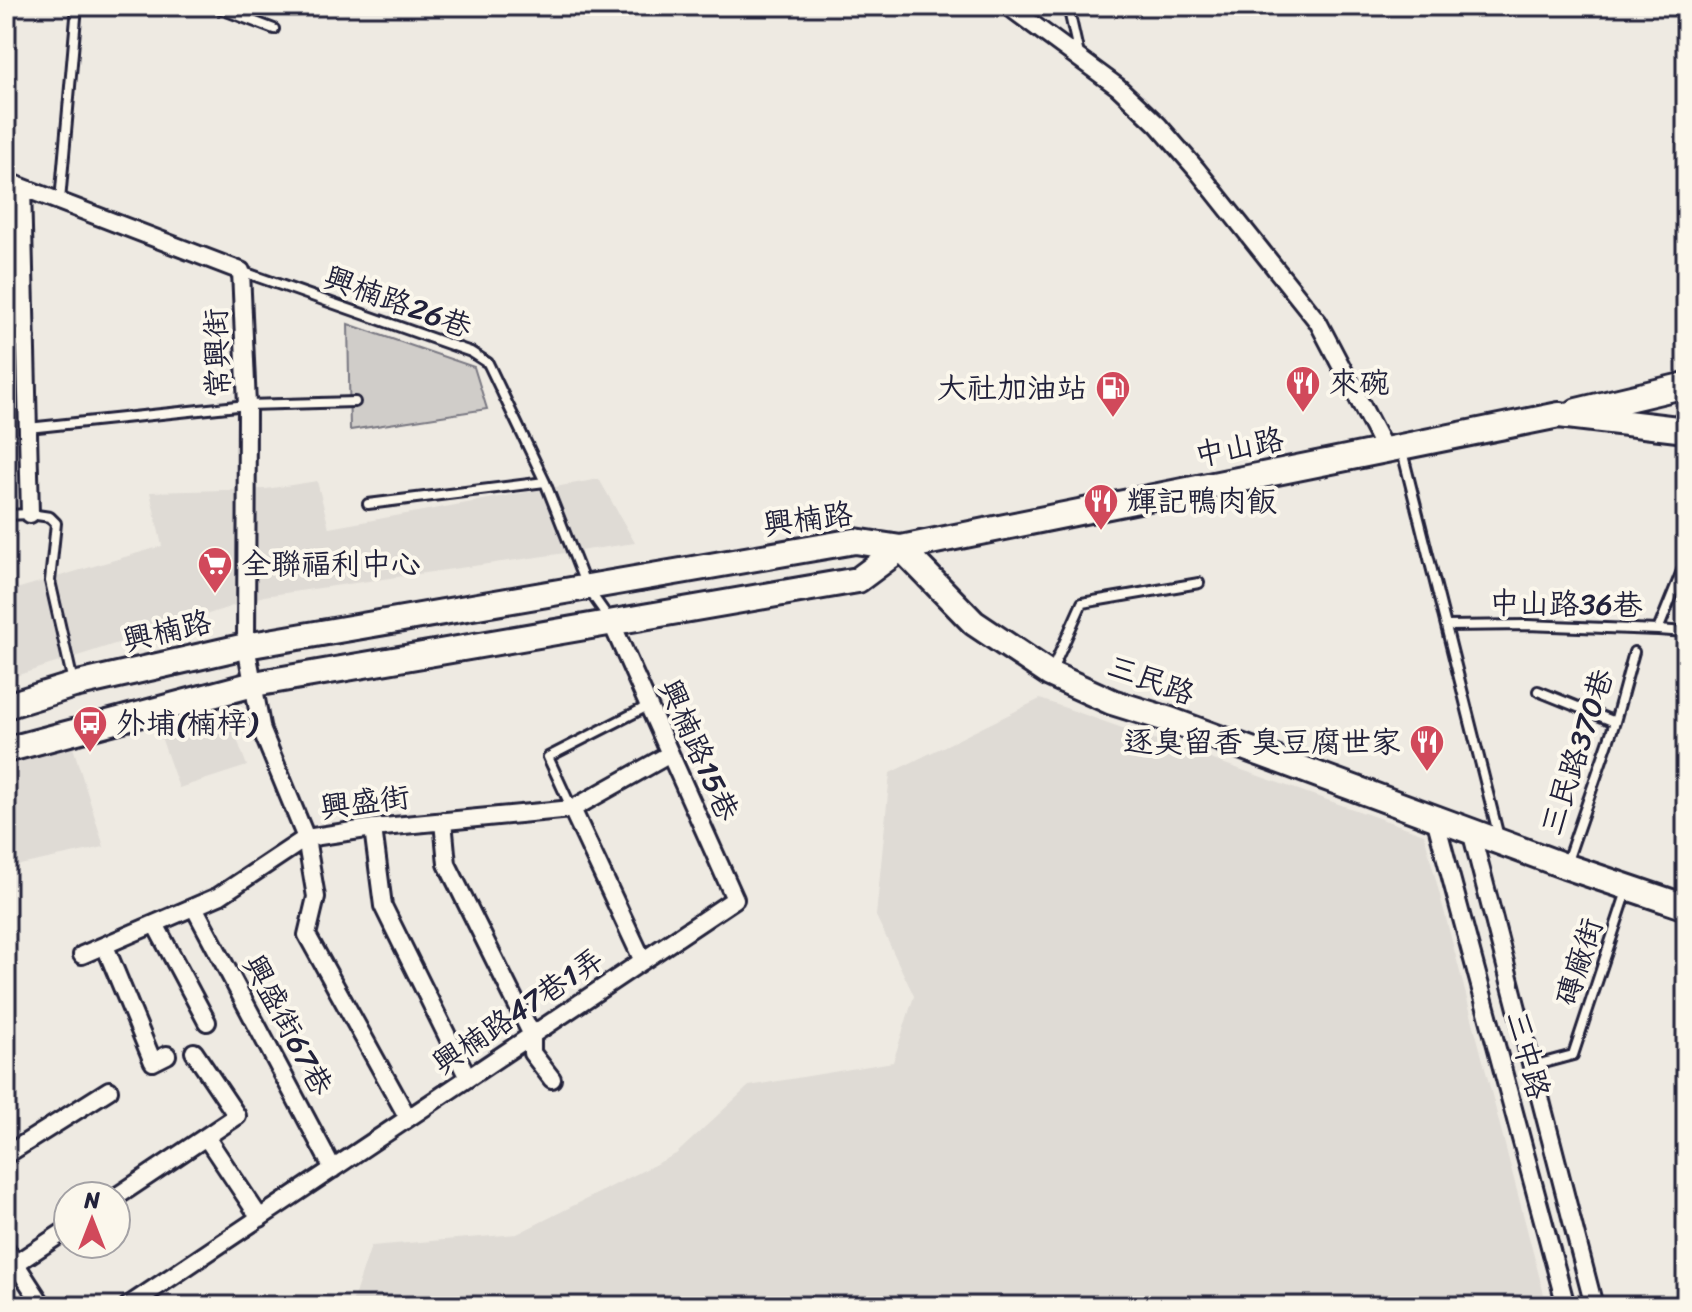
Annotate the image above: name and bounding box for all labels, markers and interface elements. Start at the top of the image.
street label: 興楠路26巷 [316,250,480,354]
street label: 常興街 [188,307,246,399]
place label: 來碗 [1329,356,1389,410]
place label: 大社加油站 [937,361,1087,415]
restaurant icon: 來碗 [1284,364,1322,414]
fuel station icon: 大社加油站 [1094,369,1132,419]
street label: 中山路 [1190,412,1288,482]
place label: 輝記鴨肉飯 [1127,474,1277,528]
restaurant icon: 輝記鴨肉飯 [1082,482,1120,532]
street label: 興楠路 [760,487,856,551]
place label: 全聯福利中心 [241,537,421,591]
supermarket icon: 全聯福利中心 [196,545,234,595]
street label: 中山路36巷 [1489,576,1643,632]
street label: 興楠路 [117,595,217,667]
street label: 三民路 [1099,639,1203,721]
street label: 三民路370巷 [1525,662,1629,842]
street label: 興楠路15巷 [644,670,754,830]
place label: 外埔(楠梓) [116,696,259,750]
bus stop icon: 外埔(楠梓) [71,704,109,754]
place label: 逐臭留香 臭豆腐世家 [1123,715,1401,769]
restaurant icon: 逐臭留香 臭豆腐世家 [1408,723,1446,773]
street label: 興盛街 [317,770,413,834]
street label: 磚廠街 [1539,911,1619,1013]
street label: 興楠路47巷1弄 [421,933,615,1089]
street label: 興盛街67巷 [228,944,348,1106]
street label: 三中路 [1490,1005,1566,1105]
north arrow [52,1180,132,1260]
text: N [83,1181,100,1220]

